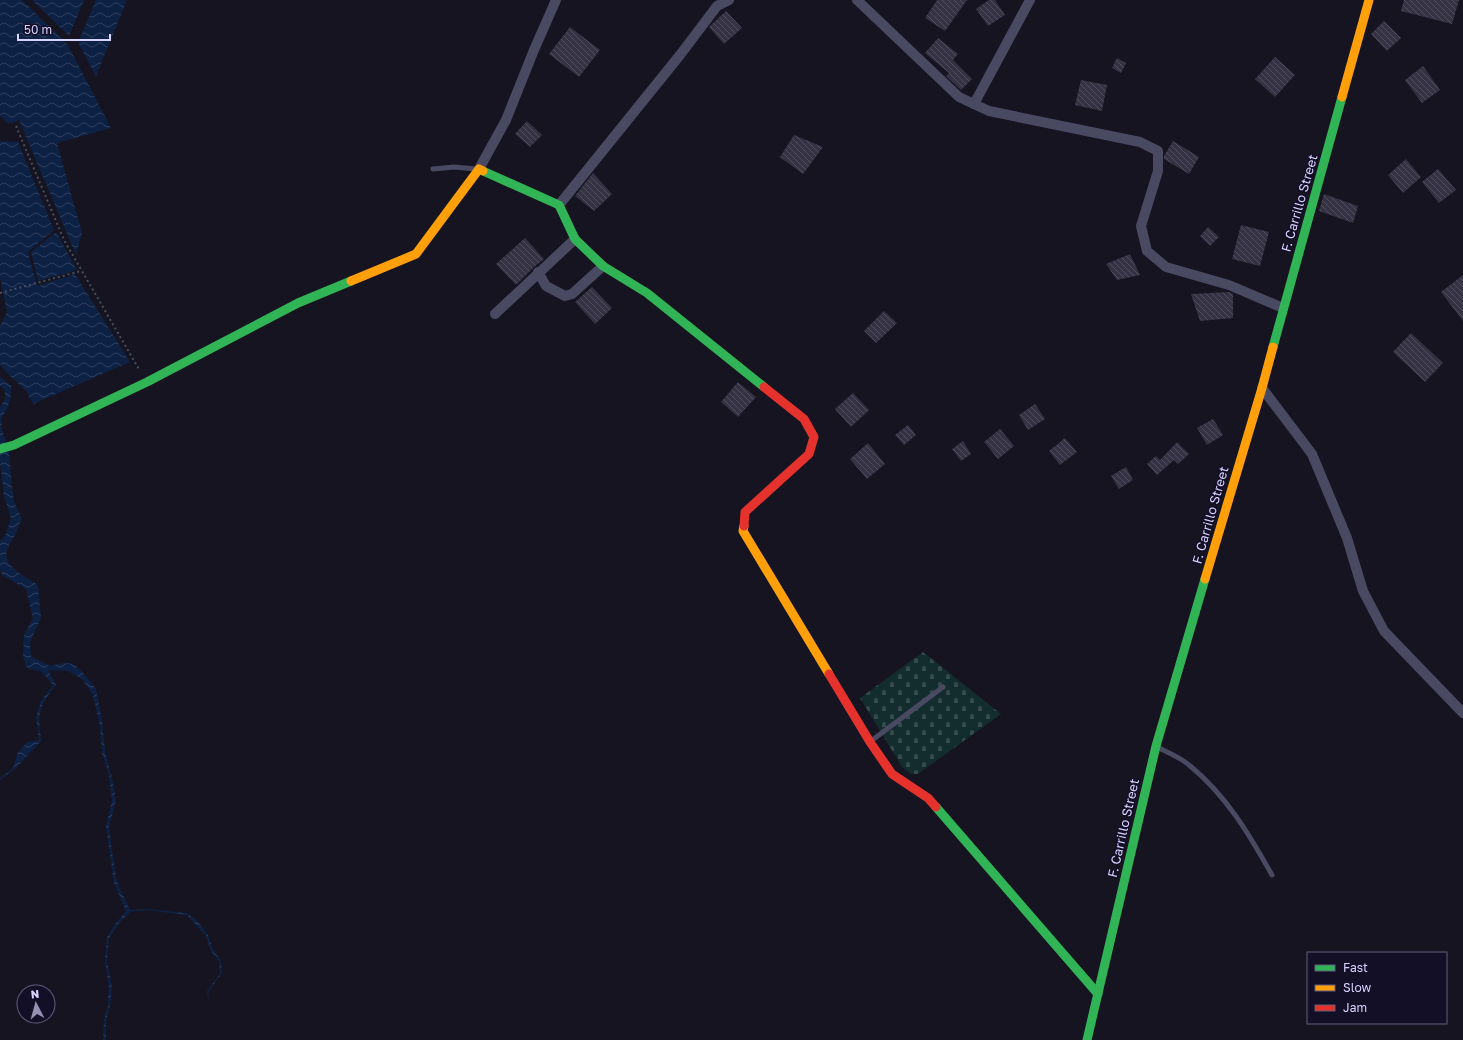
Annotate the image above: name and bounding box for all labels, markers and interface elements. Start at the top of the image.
scale bar [18,16,110,42]
text: 50 m [24,22,52,37]
street label: F. Carrillo Street [1277,152,1321,254]
street label: F. Carrillo Street [1188,464,1232,566]
street label: F. Carrillo Street [1104,777,1142,879]
legend [1307,952,1447,1024]
text: Fast [1343,960,1368,975]
text: Slow [1343,980,1371,995]
north arrow [16,984,56,1024]
text: N [30,987,40,1000]
text: Jam [1343,1000,1367,1015]

